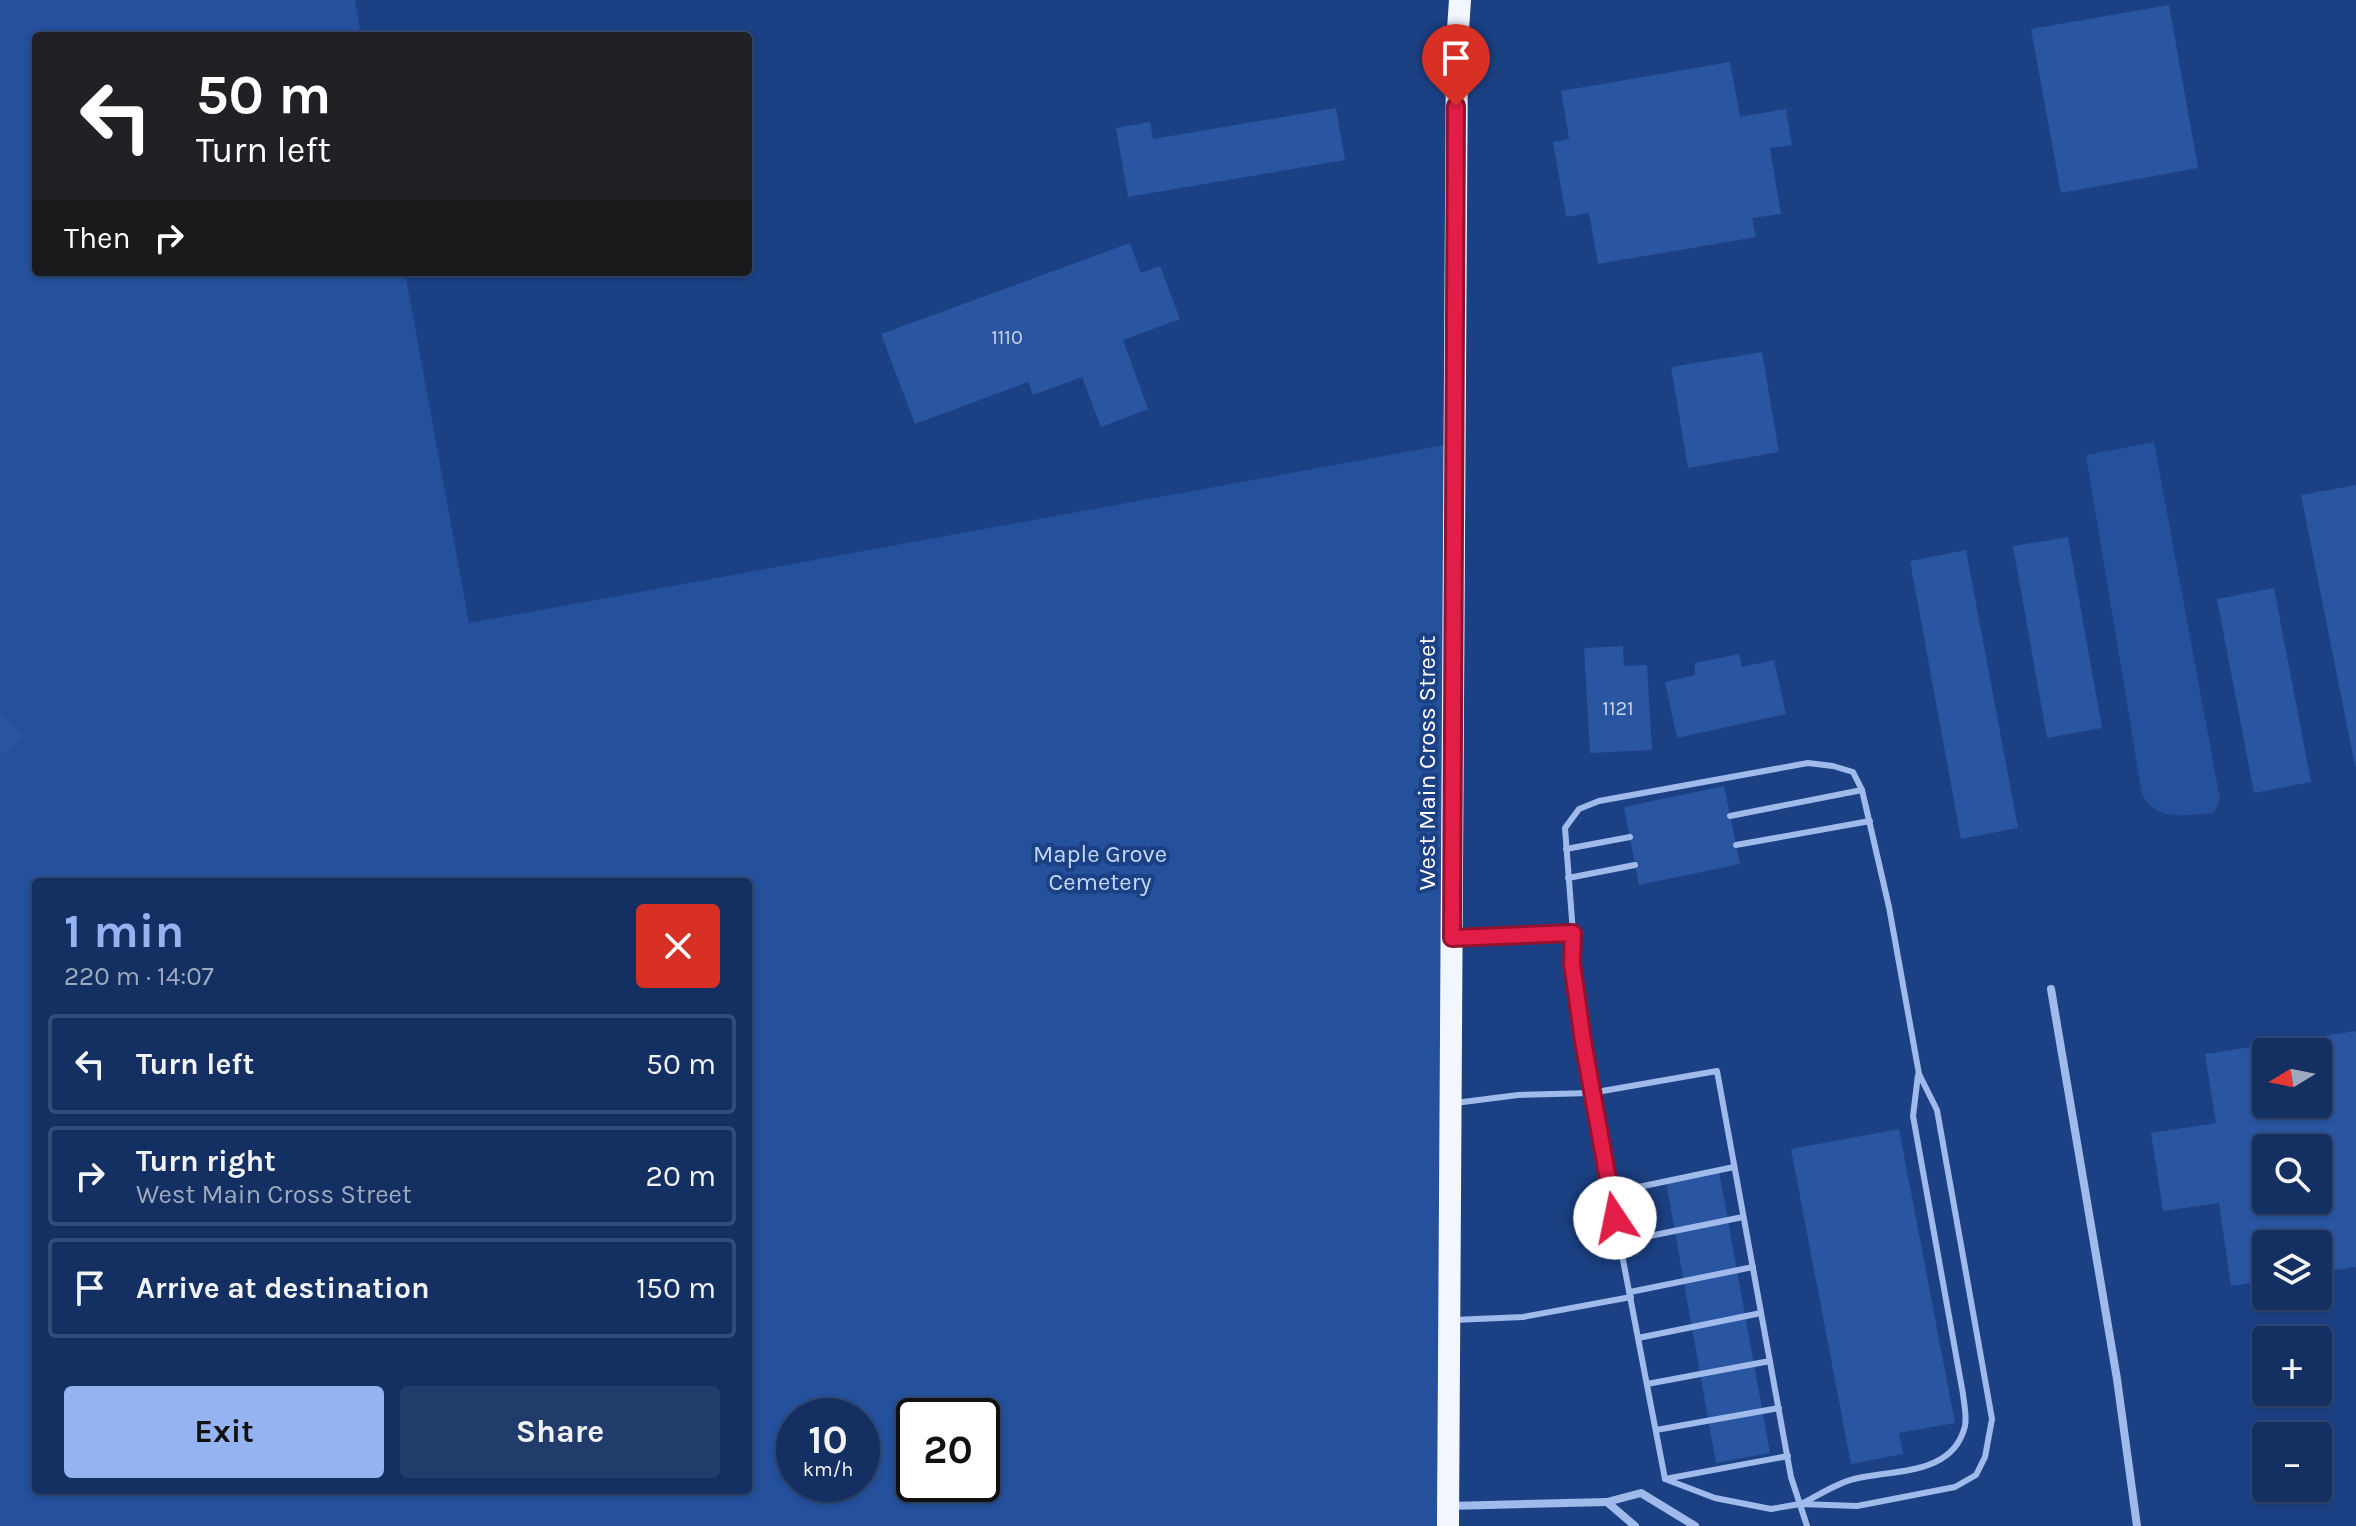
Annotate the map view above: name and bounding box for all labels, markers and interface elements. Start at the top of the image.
pin [1422,24,1490,106]
icon: arrive [1434,36,1478,80]
text: 50 m [196,62,331,127]
icon: left [64,64,168,168]
text: Turn left [196,129,331,171]
icon: right [147,216,191,260]
text: Then [64,220,131,256]
house number: 1110 [991,326,1023,349]
street label: West Main Cross Street [1413,636,1441,890]
house number: 1121 [1602,697,1634,720]
park label: Maple Grove Cemetery [1033,840,1167,896]
text: 1 min [64,903,184,959]
button: close [636,904,720,988]
text: 220 m · 14:07 [64,961,214,992]
north arrow [2252,1038,2332,1118]
map controls [2252,1038,2332,1502]
icon: left [68,1042,112,1086]
text: Turn left [136,1046,254,1082]
text: 50 m [646,1046,716,1082]
button: search [2252,1134,2332,1214]
text: Turn right [136,1143,276,1179]
icon: right [68,1154,112,1198]
text: 20 m [646,1158,716,1194]
position arrow [1573,1176,1657,1260]
text: West Main Cross Street [136,1179,412,1210]
button: layers [2252,1230,2332,1310]
icon: arrive [68,1266,112,1310]
text: Arrive at destination [136,1270,430,1306]
text: 150 m [636,1270,716,1306]
button: + [2252,1326,2332,1406]
button: Exit [64,1386,384,1478]
button: Share [400,1386,720,1478]
speed limit sign: 20 [896,1398,1000,1502]
text: 10 [808,1416,848,1463]
button: − [2252,1422,2332,1502]
text: km/h [803,1458,853,1481]

